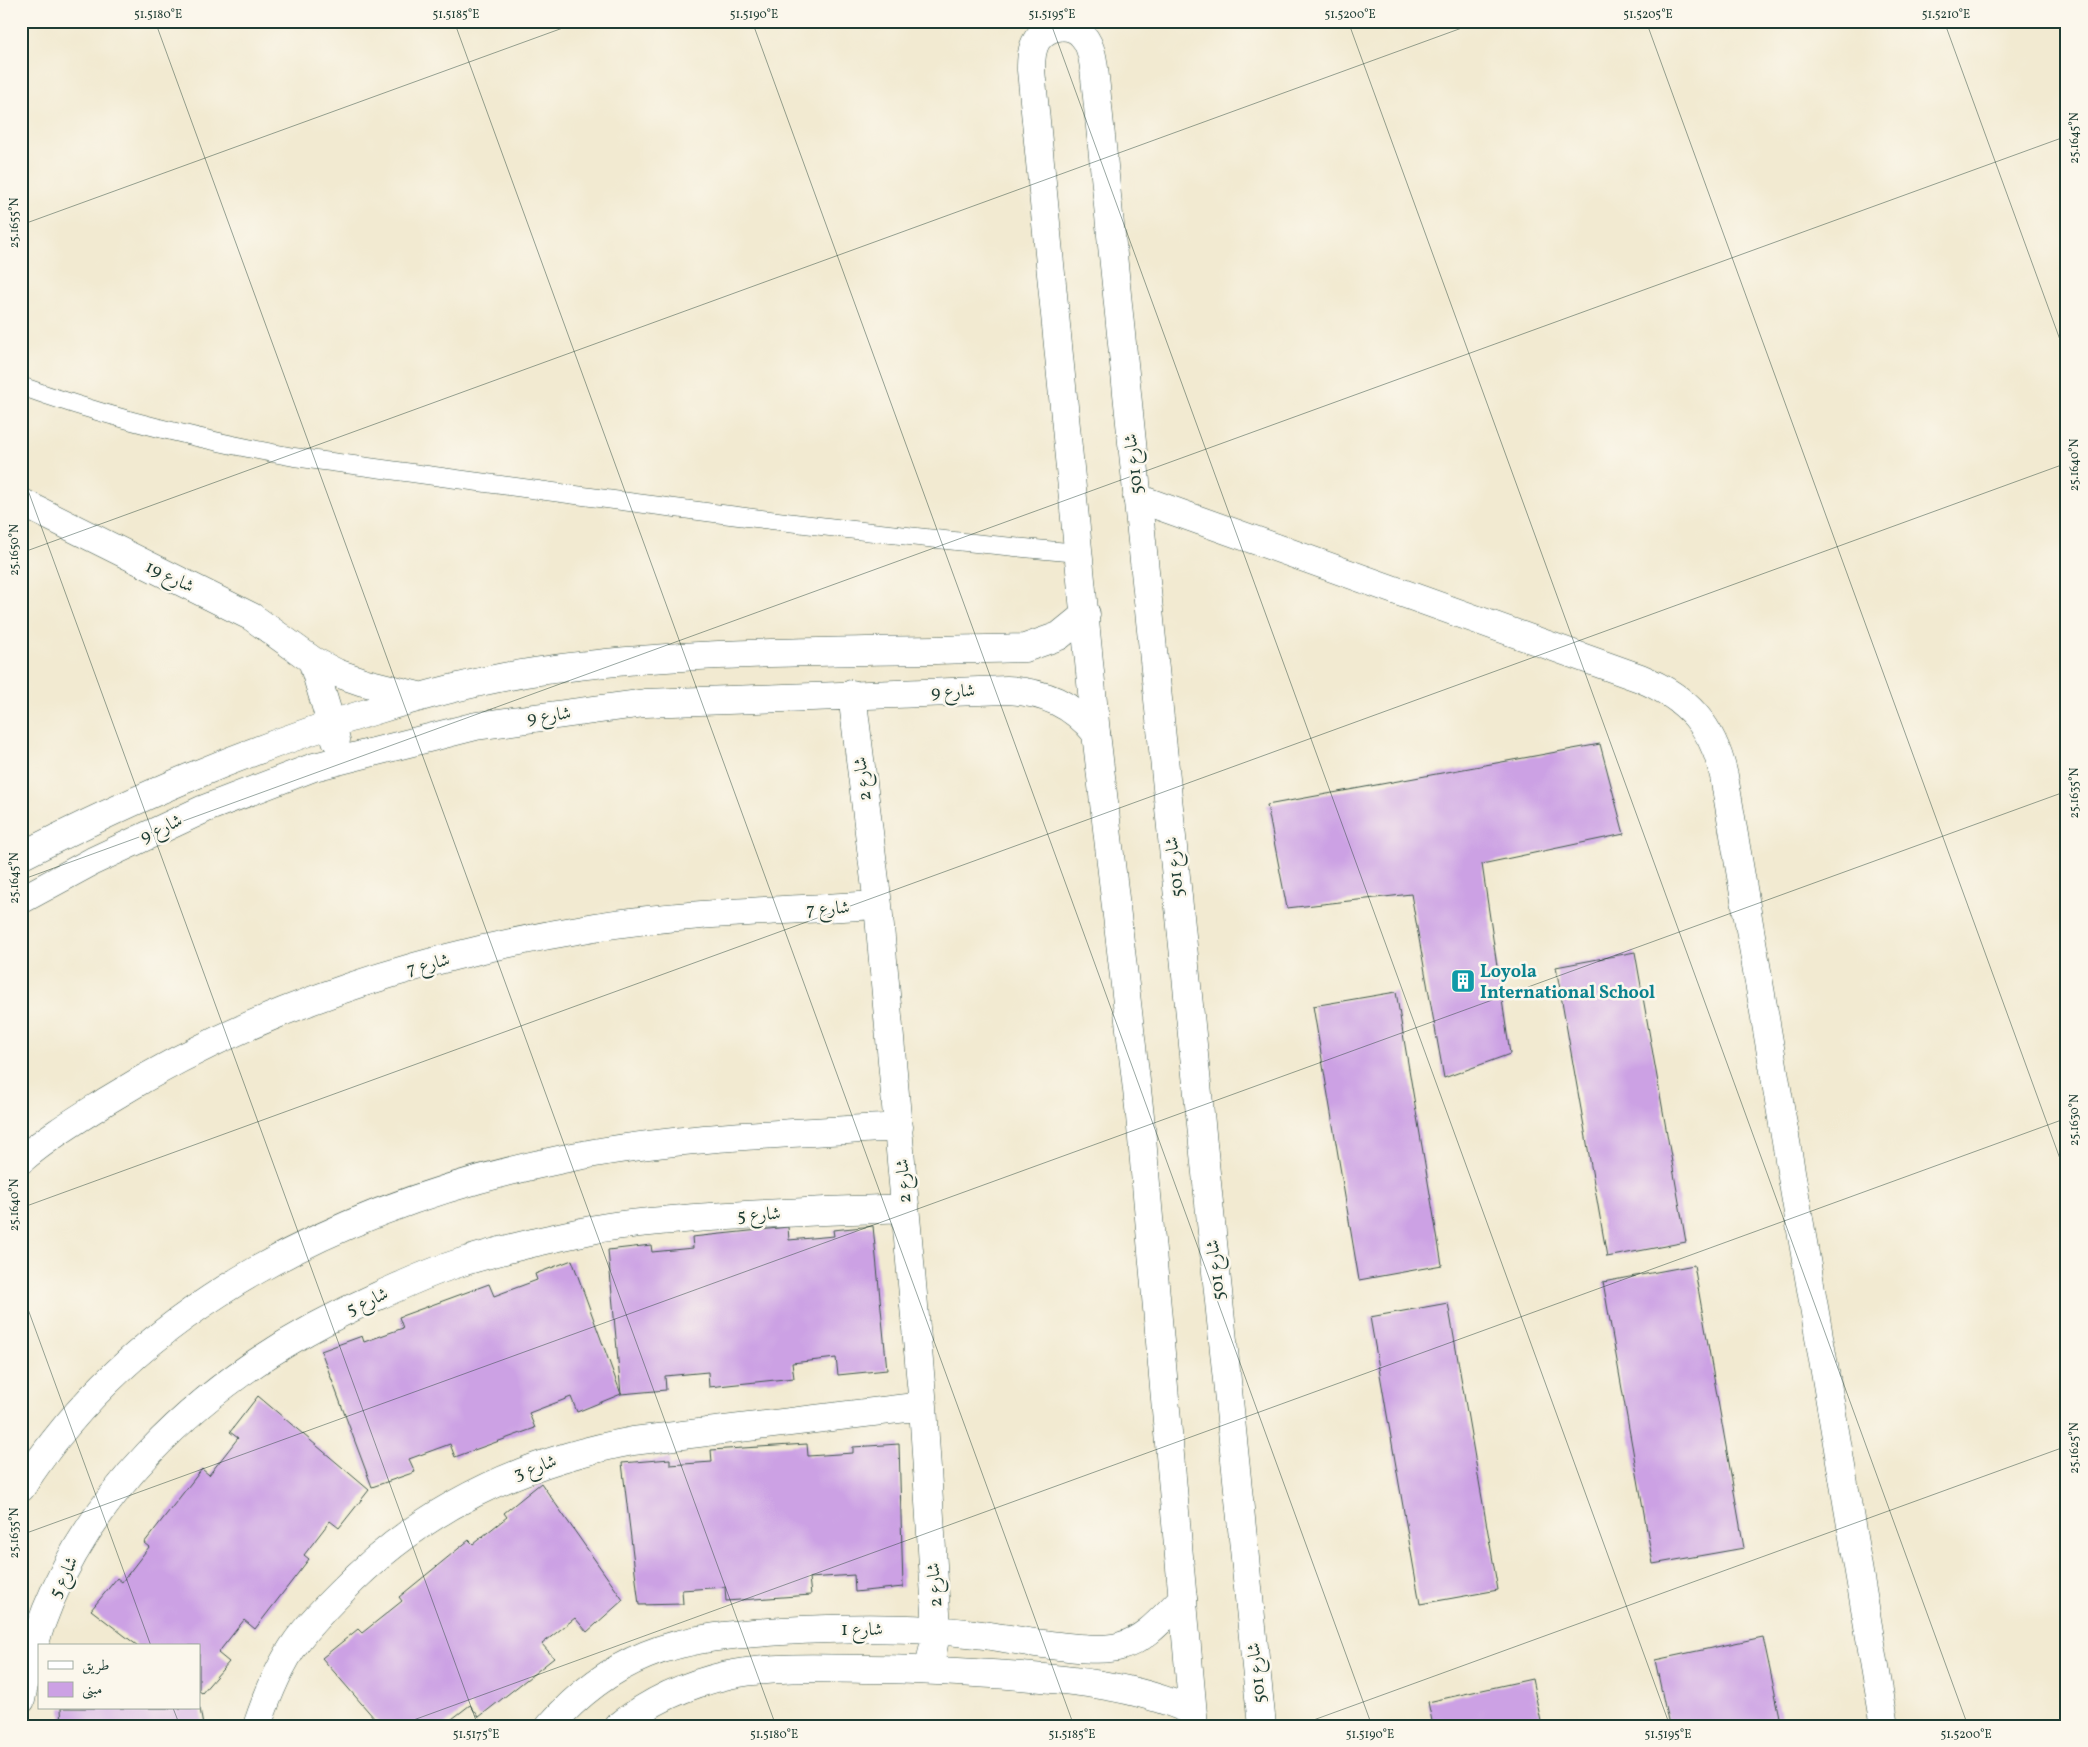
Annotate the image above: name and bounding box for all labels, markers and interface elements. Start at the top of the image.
text: 51.5180°E [134,7,182,23]
text: 51.5185°E [433,7,479,23]
text: 51.5190°E [730,7,778,23]
text: 51.5195°E [1028,7,1076,23]
text: 51.5200°E [1324,7,1376,23]
text: 51.5205°E [1623,7,1673,23]
text: 51.5210°E [1922,7,1970,23]
text: 25.1645°N [2067,112,2083,164]
text: 25.1655°N [7,198,23,248]
street label: شارع 501 [1119,432,1151,495]
text: 25.1640°N [2067,439,2083,491]
text: 25.1650°N [7,524,23,576]
street label: شارع 19 [140,555,198,601]
street label: شارع 9 [931,679,976,707]
street label: شارع 9 [526,701,573,733]
street label: شارع 2 [848,755,880,802]
text: 25.1635°N [2067,767,2083,818]
street label: شارع 9 [136,809,187,851]
street label: شارع 501 [1160,835,1192,898]
text: 25.1645°N [7,852,23,904]
street label: شارع 7 [806,896,851,924]
street label: شارع 7 [404,948,453,984]
place label: Loyola International School [1480,960,1655,1006]
building icon: Loyola International School [1450,968,1476,994]
text: 25.1630°N [2067,1094,2083,1146]
street label: شارع 2 [890,1158,920,1204]
text: 25.1640°N [7,1179,23,1231]
street label: شارع 5 [737,1202,782,1230]
street label: شارع 501 [1201,1238,1233,1301]
street label: شارع 5 [343,1282,393,1324]
text: 25.1625°N [2067,1422,2083,1474]
street label: شارع 3 [511,1449,561,1488]
text: 25.1635°N [7,1507,23,1558]
street label: شارع 5 [44,1553,86,1603]
street label: شارع 2 [921,1562,951,1608]
street label: شارع 1 [841,1618,883,1644]
street label: شارع 501 [1242,1641,1274,1704]
legend [38,1644,200,1710]
text: طريق [82,1656,109,1677]
text: مبنى [82,1680,102,1701]
text: 51.5175°E [453,1727,499,1743]
text: 51.5180°E [750,1727,798,1743]
text: 51.5185°E [1049,1727,1095,1743]
text: 51.5190°E [1346,1727,1394,1743]
text: 51.5195°E [1644,1727,1692,1743]
text: 51.5200°E [1940,1727,1992,1743]

